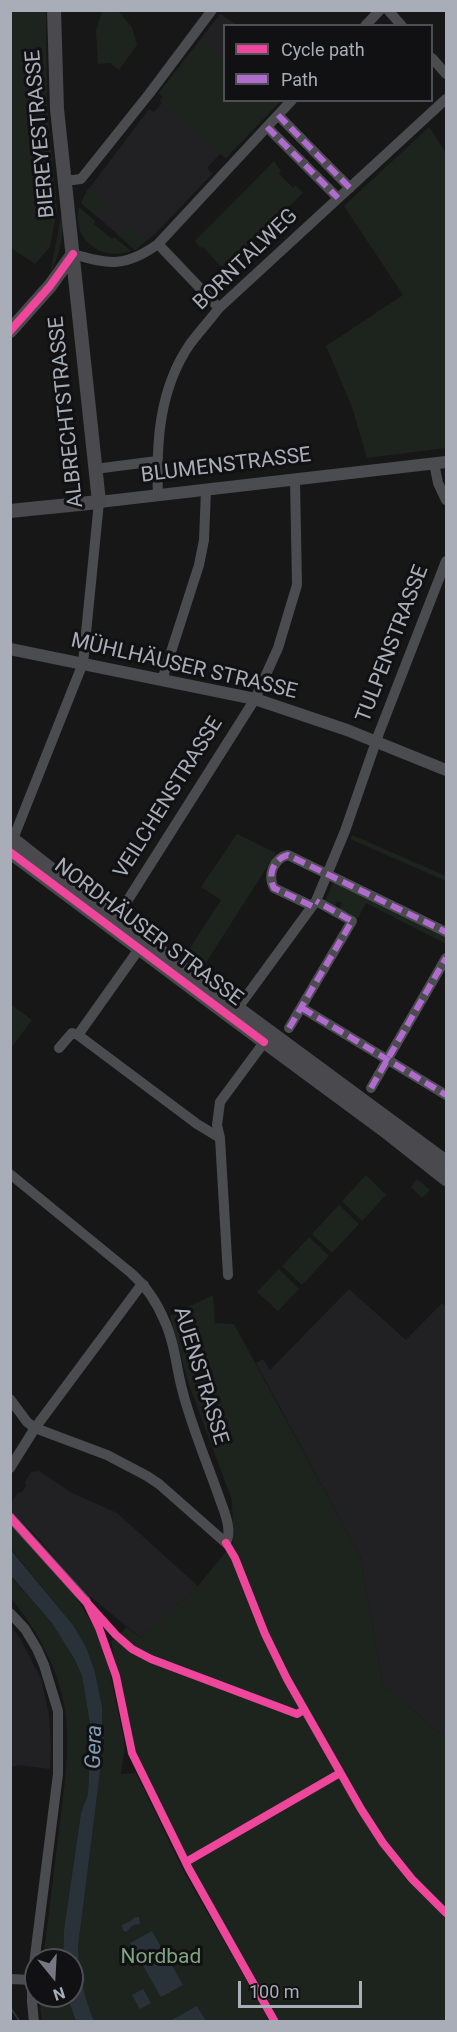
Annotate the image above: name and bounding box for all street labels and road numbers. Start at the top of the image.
street label: BIEREYESTRASSE [21,49,61,219]
street label: BORNTALWEG [189,204,303,316]
street label: ALBRECHTSTRASSE [44,315,90,509]
street label: BLUMENSTRASSE [139,443,313,489]
street label: TULPENSTRASSE [351,562,435,726]
street label: MÜHLHÄUSER STRASSE [68,629,300,705]
street label: VEILCHENSTRASSE [109,713,229,883]
street label: NORDHÄUSER STRASSE [49,854,247,1012]
street label: AUENSTRASSE [167,1304,233,1448]

